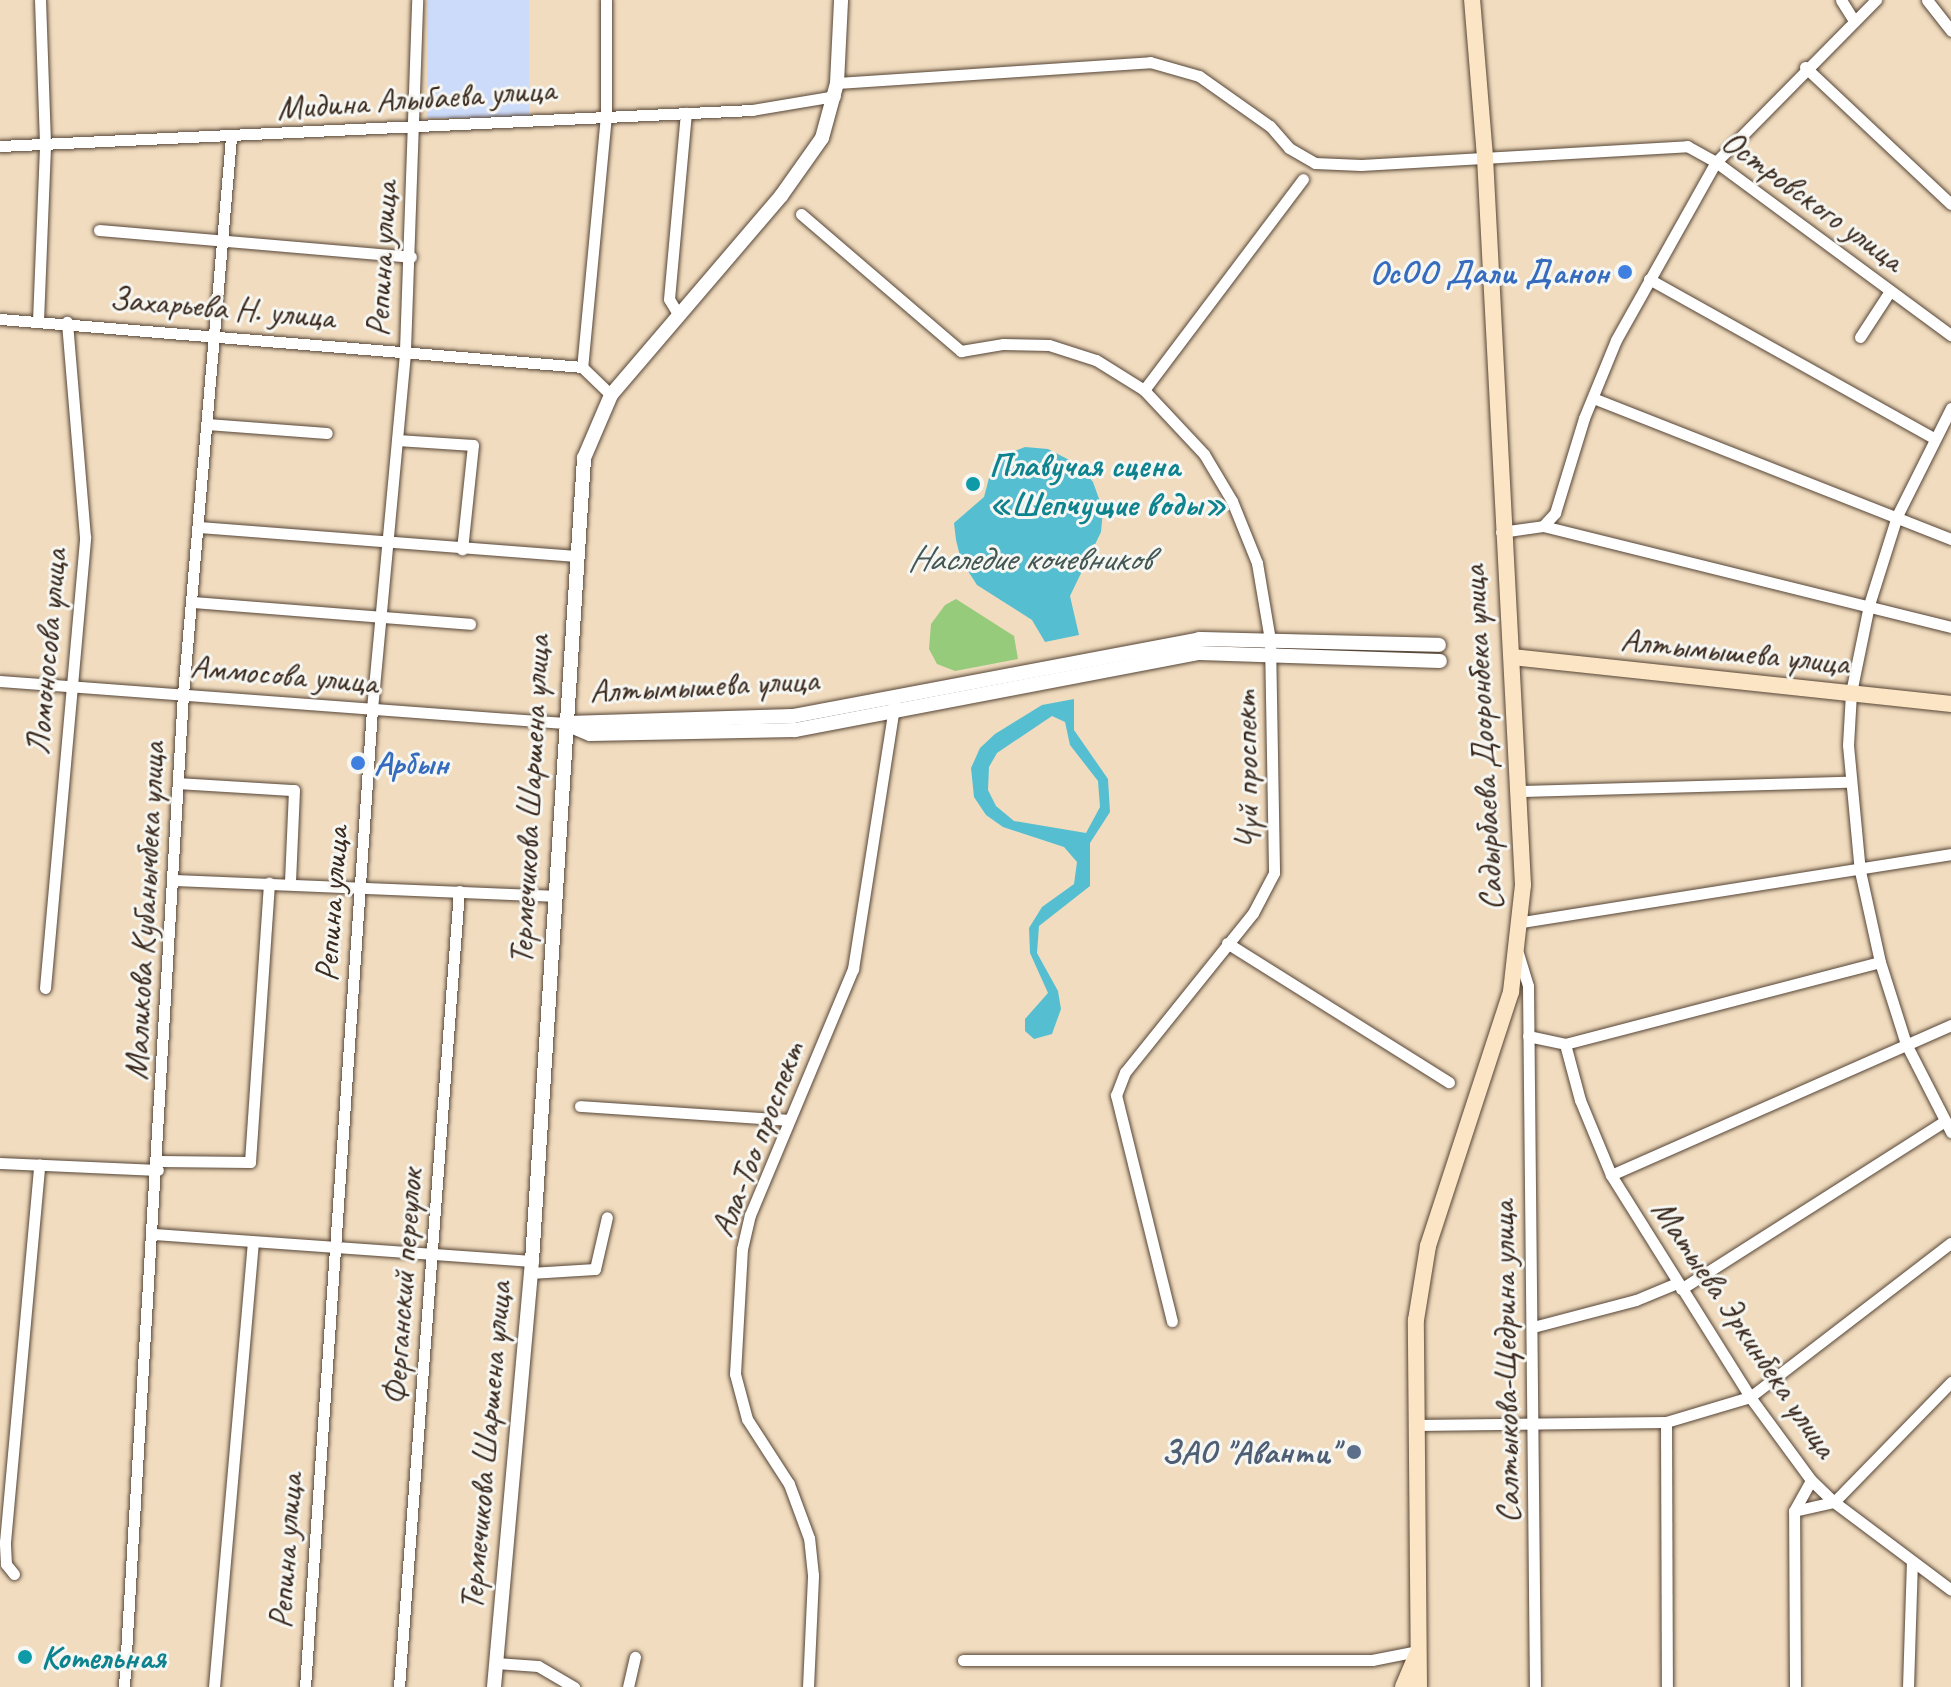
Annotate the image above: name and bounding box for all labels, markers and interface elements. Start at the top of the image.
street label: Мидина Алыбаева улица [275,68,557,128]
street label: Островского улица [1714,120,1912,280]
street label: Репина улица [357,180,405,338]
place label: ОсОО Дали Данон [1370,252,1609,292]
marker: ОсОО Дали Данон [1616,263,1634,281]
street label: Захарьева Н. улица [108,277,336,337]
place label: Плавучая сцена «Шепчущие воды» [989,444,1224,524]
marker: Плавучая сцена «Шепчущие воды» [964,475,982,493]
water label: Наследие кочевников [908,537,1150,581]
street label: Ломоносова улица [17,546,75,758]
street label: Садырбаева Дооронбека улица [1452,562,1512,914]
street label: Алтымышева улица [1618,619,1852,683]
street label: Термечикова Шаршена улица [500,633,558,967]
street label: Аммосова улица [188,645,380,703]
street label: Алтымышева улица [587,659,821,711]
street label: Чүй проспект [1224,690,1268,850]
street label: Маликова Кубанычбека улица [115,740,173,1082]
place label: Арбын [374,743,449,783]
marker: Арбын [349,754,367,772]
street label: Репина улица [305,825,357,983]
street label: Ала-Тоо проспект [701,1036,813,1242]
street label: Ферганский переулок [373,1168,431,1406]
street label: Матыева Эркинбека улица [1642,1189,1848,1467]
street label: Салтыкова-Щедрина улица [1482,1200,1528,1524]
street label: Термечикова Шаршена улица [450,1279,520,1613]
place label: ЗАО "Аванти" [1161,1432,1338,1472]
marker: ЗАО "Аванти" [1345,1443,1363,1461]
street label: Репина улица [259,1472,311,1630]
place label: Котельная [41,1637,166,1677]
marker: Котельная [16,1648,34,1666]

